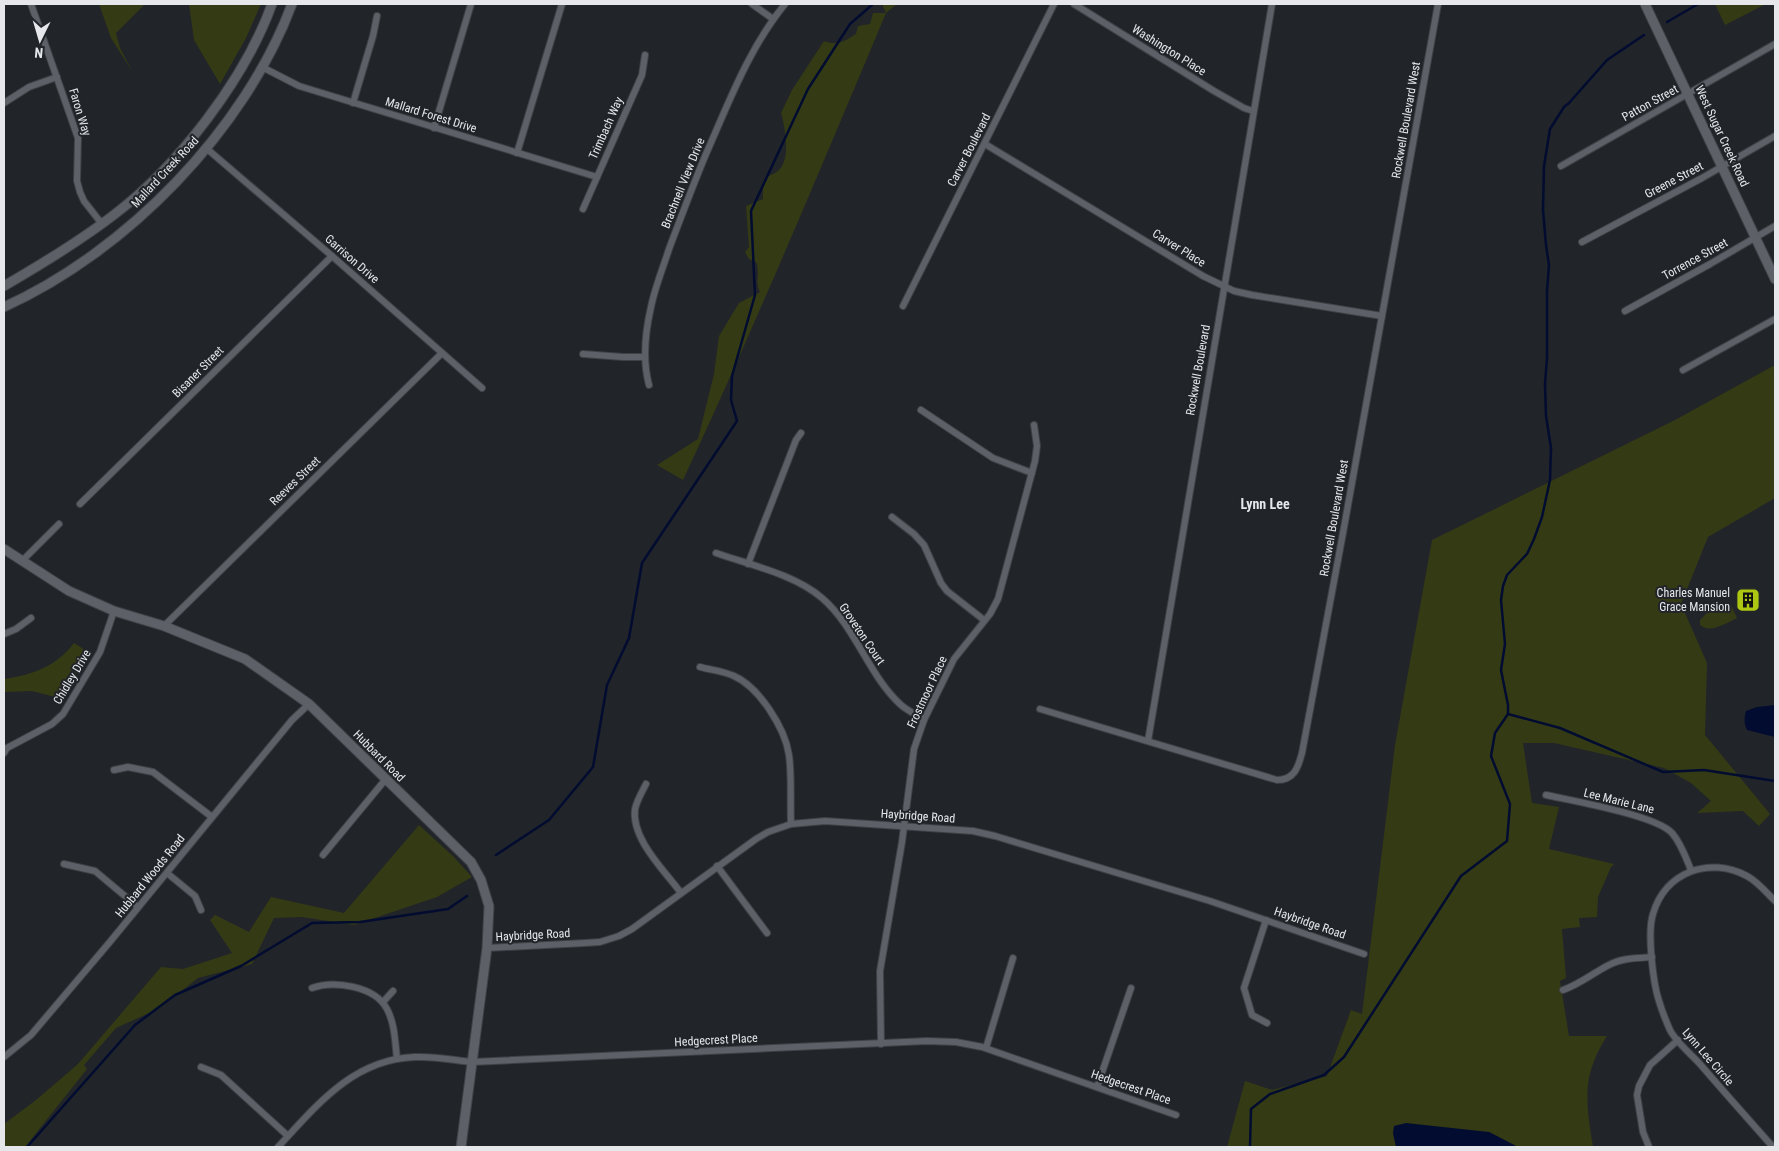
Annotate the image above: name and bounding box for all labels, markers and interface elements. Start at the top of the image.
north arrow [15,15,65,65]
street label: Washington Place [1129,22,1209,79]
text: N [34,45,44,61]
street label: Rockwell Boulevard West [1389,60,1423,179]
street label: Patton Street [1619,82,1681,124]
street label: West Sugar Creek Road [1692,83,1752,189]
street label: Faron Way [66,86,94,138]
street label: Mallard Forest Drive [384,94,479,136]
street label: Trimbach Way [586,95,626,161]
street label: Carver Boulevard [945,111,994,189]
street label: Mallard Creek Road [128,133,202,210]
street label: Brachnell View Drive [658,135,708,230]
street label: Greene Street [1642,159,1706,201]
street label: Carver Place [1150,226,1208,270]
street label: Garrison Drive [322,232,382,286]
street label: Torrence Street [1660,235,1730,283]
street label: Rockwell Boulevard [1183,323,1213,417]
street label: Bisaner Street [170,343,227,400]
street label: Reeves Street [267,453,323,508]
street label: Rockwell Boulevard West [1317,458,1351,577]
district label: Lynn Lee [1240,496,1290,512]
place label: Charles Manuel Grace Mansion [1657,586,1730,614]
building icon: Charles Manuel Grace Mansion [1735,587,1761,613]
street label: Groveton Court [836,600,888,668]
street label: Chidley Drive [50,647,94,707]
street label: Frostmoor Place [904,653,950,730]
street label: Hubbard Road [350,727,408,785]
street label: Lee Marie Lane [1582,785,1656,817]
street label: Haybridge Road [880,806,956,826]
street label: Hubbard Woods Road [112,832,188,920]
street label: Haybridge Road [1272,904,1348,942]
street label: Haybridge Road [495,926,571,944]
street label: Lynn Lee Circle [1679,1026,1737,1089]
street label: Hedgecrest Place [674,1031,758,1049]
street label: Hedgecrest Place [1089,1067,1173,1107]

